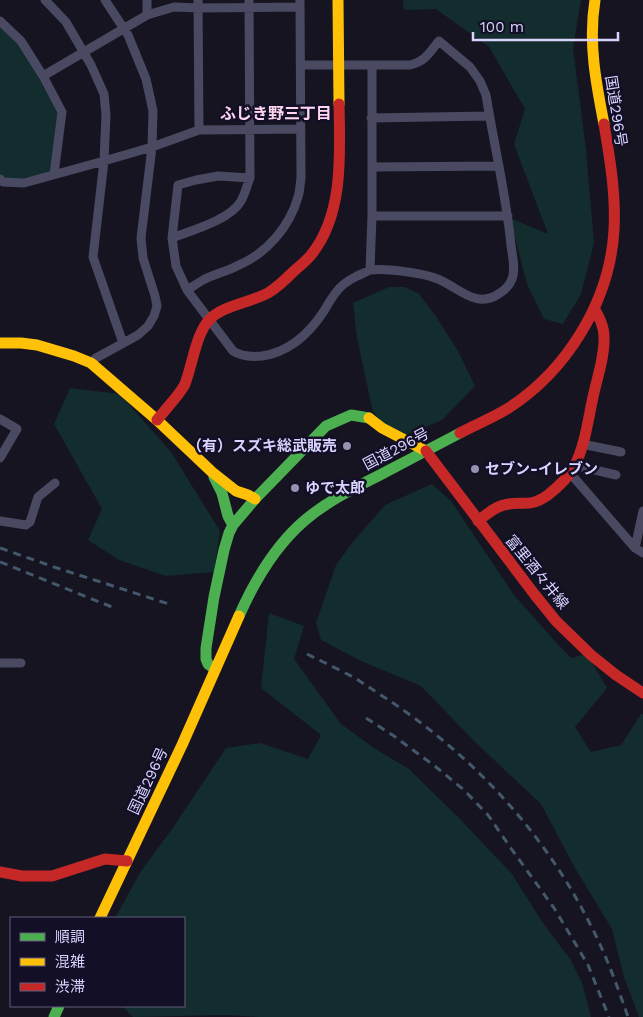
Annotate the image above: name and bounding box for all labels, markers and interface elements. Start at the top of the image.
scale bar [473,10,618,42]
text: 100 m [480,18,524,36]
street label: 国道296号 [601,74,631,148]
district label: ふじき野三丁目 [220,104,332,123]
street label: 国道296号 [360,424,432,474]
place label: （有）スズキ総武販売 [187,437,337,455]
marker: （有）スズキ総武販売 [341,440,353,452]
place label: セブン-イレブン [485,460,598,478]
marker: セブン-イレブン [469,463,481,475]
place label: ゆで太郎 [305,479,365,497]
marker: ゆで太郎 [289,482,301,494]
street label: 富里酒々井線 [502,531,572,613]
street label: 国道296号 [125,745,171,817]
legend [10,917,185,1007]
text: 順調 [55,928,85,946]
text: 混雑 [55,953,85,971]
text: 渋滞 [55,978,85,996]

